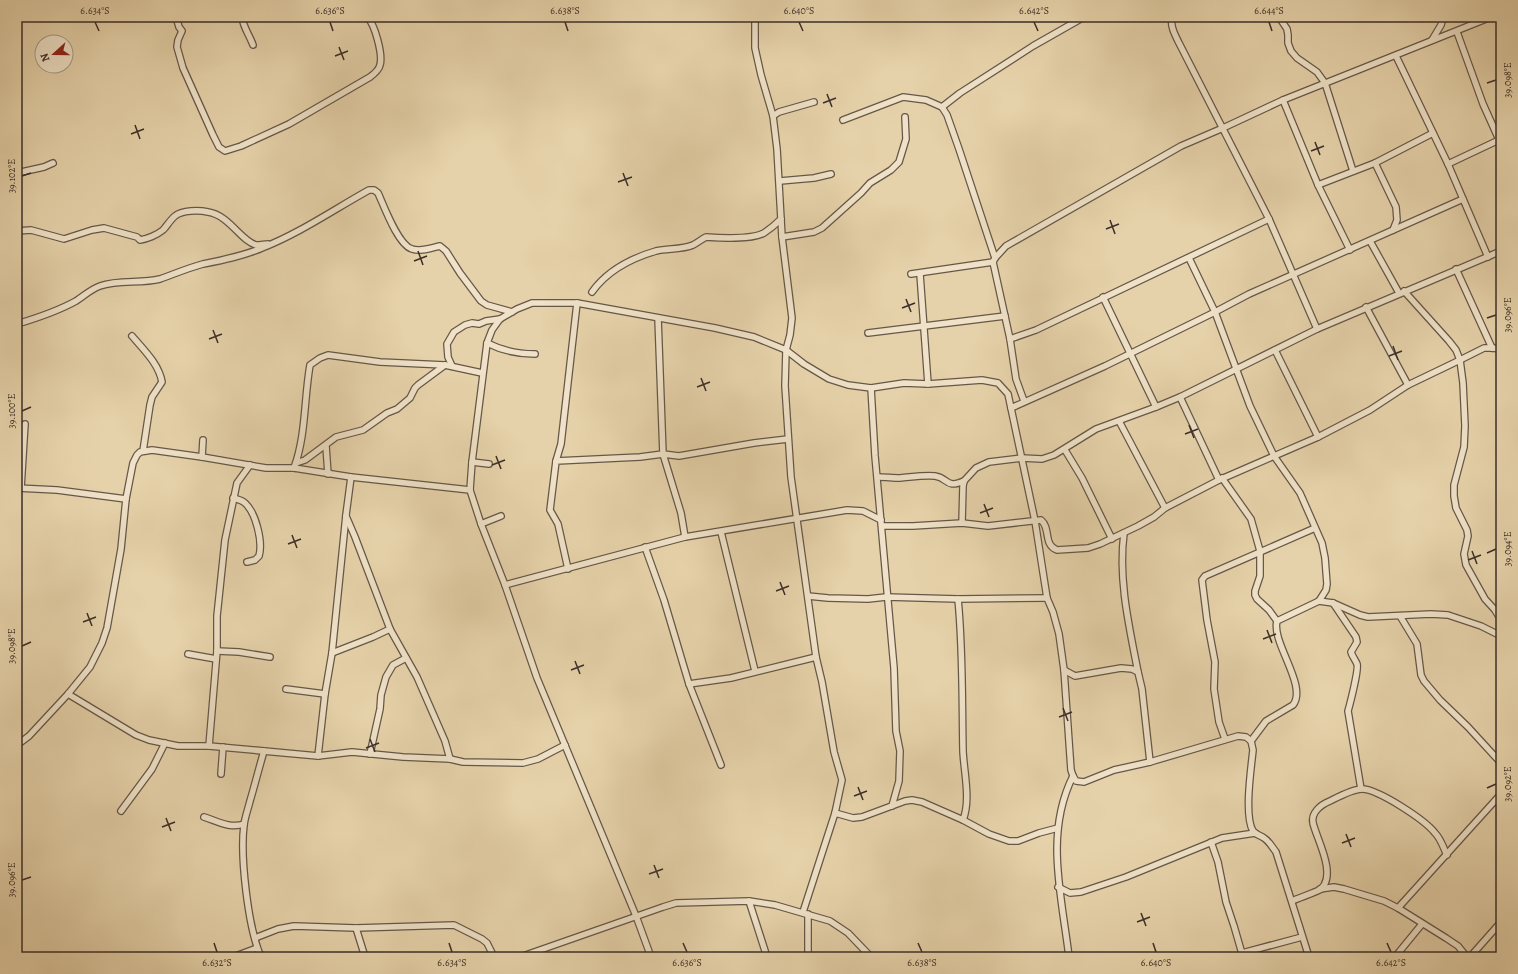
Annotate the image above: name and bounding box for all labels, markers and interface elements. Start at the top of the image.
text: 6.634°S [80,4,110,17]
text: 6.636°S [315,4,345,17]
text: 6.638°S [550,4,580,17]
text: 6.640°S [784,4,814,17]
text: 6.642°S [1019,4,1049,17]
text: 6.644°S [1254,4,1284,17]
north arrow [34,34,74,74]
text: N [37,51,54,64]
text: 39.098°E [1501,62,1514,98]
text: 39.102°E [5,159,18,193]
text: 39.096°E [1501,297,1514,333]
text: 39.100°E [5,394,18,428]
text: 39.094°E [1501,531,1514,567]
text: 39.098°E [5,628,18,664]
text: 39.092°E [1501,766,1514,802]
text: 39.096°E [5,862,18,898]
text: 6.632°S [202,956,232,969]
text: 6.634°S [437,956,467,969]
text: 6.636°S [672,956,702,969]
text: 6.638°S [907,956,937,969]
text: 6.640°S [1141,956,1171,969]
text: 6.642°S [1376,956,1406,969]

